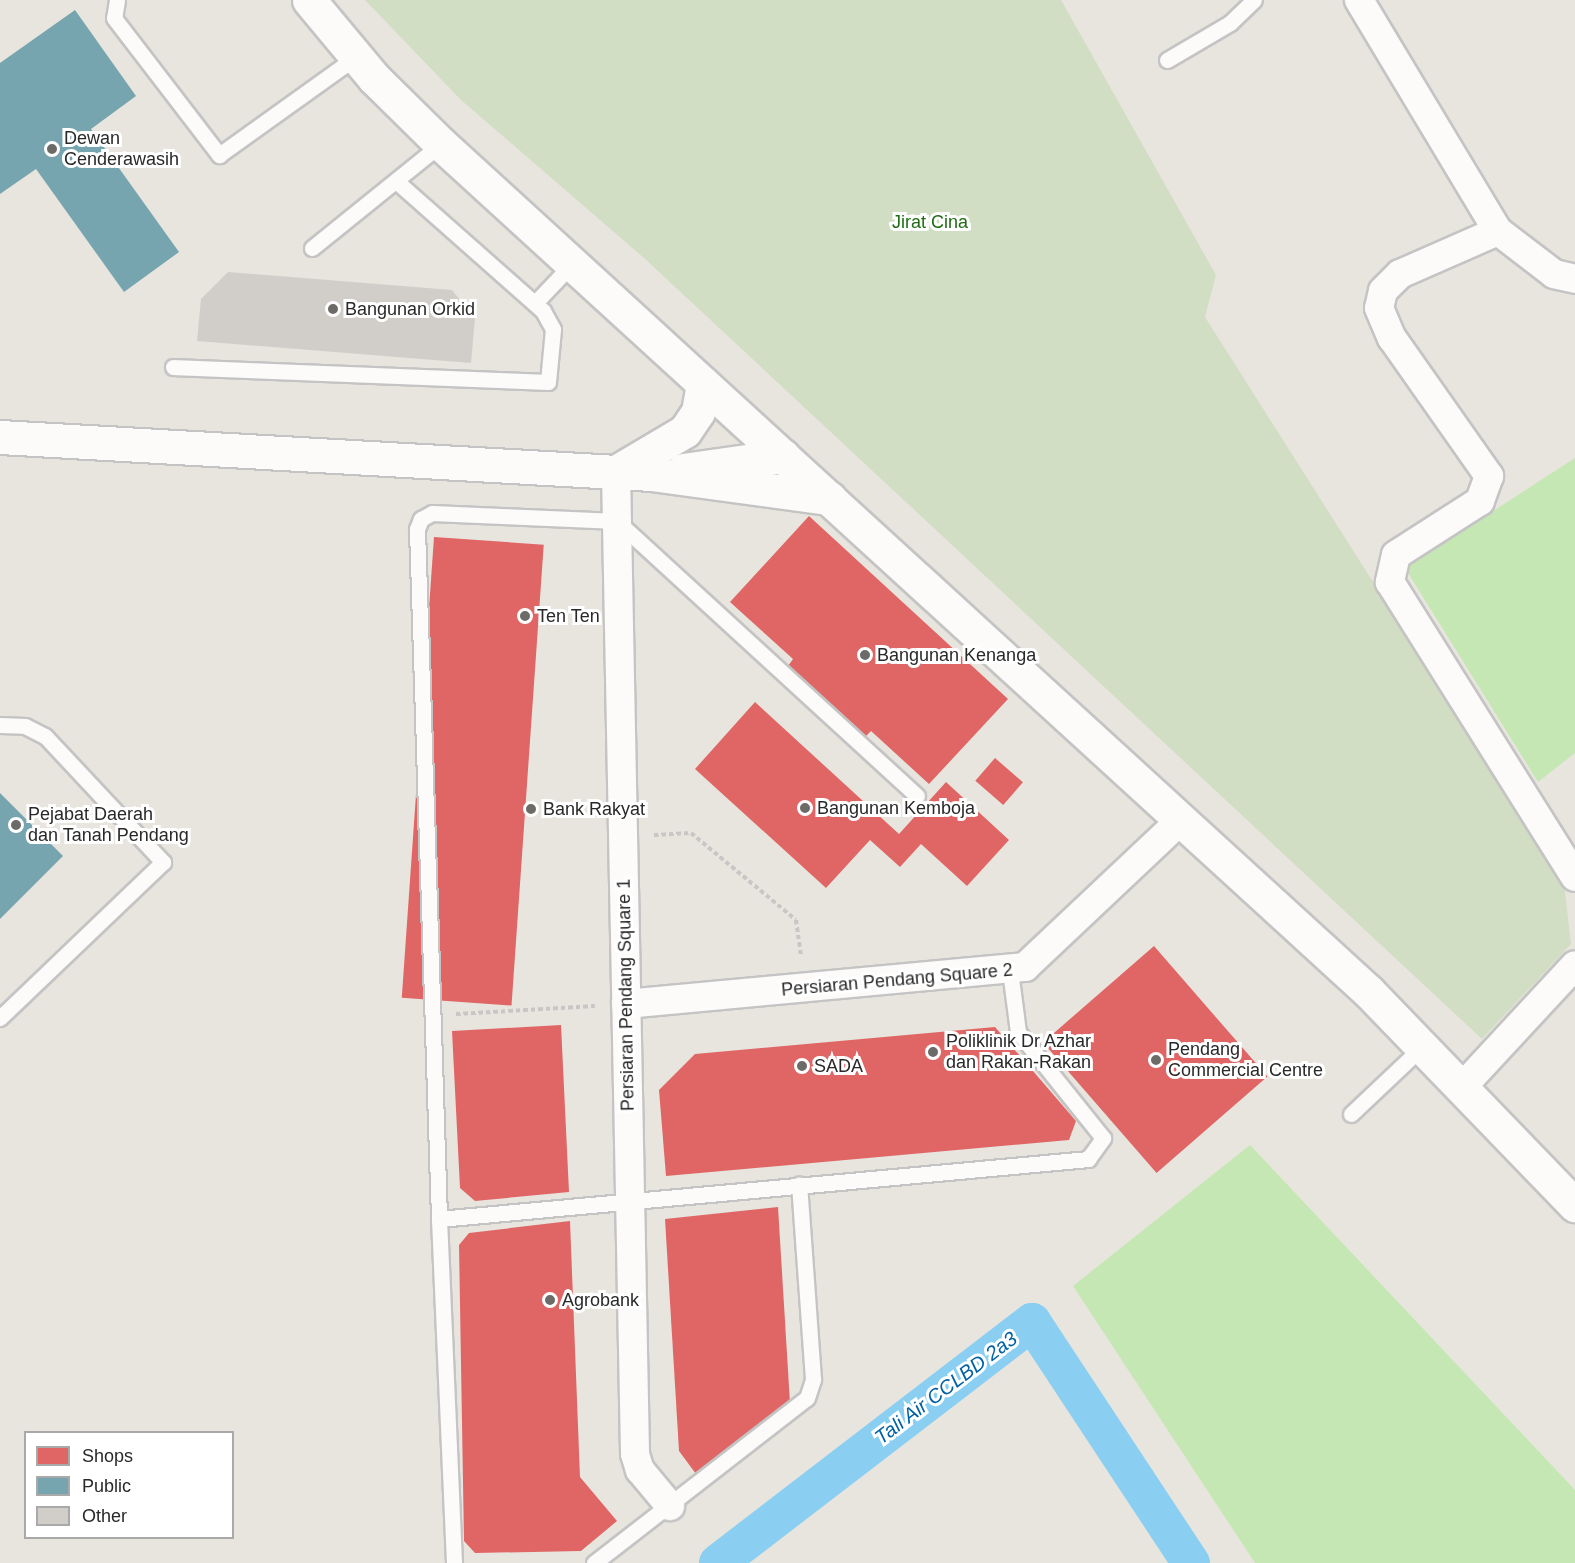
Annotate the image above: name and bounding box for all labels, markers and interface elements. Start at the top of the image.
place label: Dewan Cenderawasih [64,128,179,170]
marker: Dewan Cenderawasih [45,142,59,156]
park label: Jirat Cina [892,211,968,233]
place label: Bangunan Orkid [345,298,475,320]
marker: Bangunan Orkid [326,302,340,316]
place label: Ten Ten [537,605,600,627]
marker: Ten Ten [518,609,532,623]
place label: Bangunan Kenanga [877,644,1036,666]
marker: Bangunan Kenanga [858,648,872,662]
place label: Bangunan Kemboja [817,797,975,819]
place label: Bank Rakyat [543,798,645,820]
marker: Bangunan Kemboja [798,801,812,815]
marker: Bank Rakyat [524,802,538,816]
place label: Pejabat Daerah dan Tanah Pendang [28,804,189,846]
marker: Pejabat Daerah dan Tanah Pendang [9,818,23,832]
street label: Persiaran Pendang Square 1 [613,879,639,1111]
street label: Persiaran Pendang Square 2 [780,959,1014,1001]
place label: Poliklinik Dr Azhar dan Rakan-Rakan [946,1031,1092,1074]
place label: Pendang Commercial Centre [1168,1039,1323,1082]
marker: Poliklinik Dr Azhar dan Rakan-Rakan [924,1043,942,1061]
marker: Pendang Commercial Centre [1149,1053,1163,1067]
place label: SADA [814,1055,863,1077]
marker: SADA [795,1059,809,1073]
place label: Agrobank [562,1289,639,1311]
marker: Agrobank [543,1293,557,1307]
water label: Tali Air CCLBD 2a3 [870,1326,1022,1450]
legend [24,1431,234,1539]
text: Shops [82,1446,133,1466]
text: Public [82,1476,131,1496]
text: Other [82,1506,127,1526]

